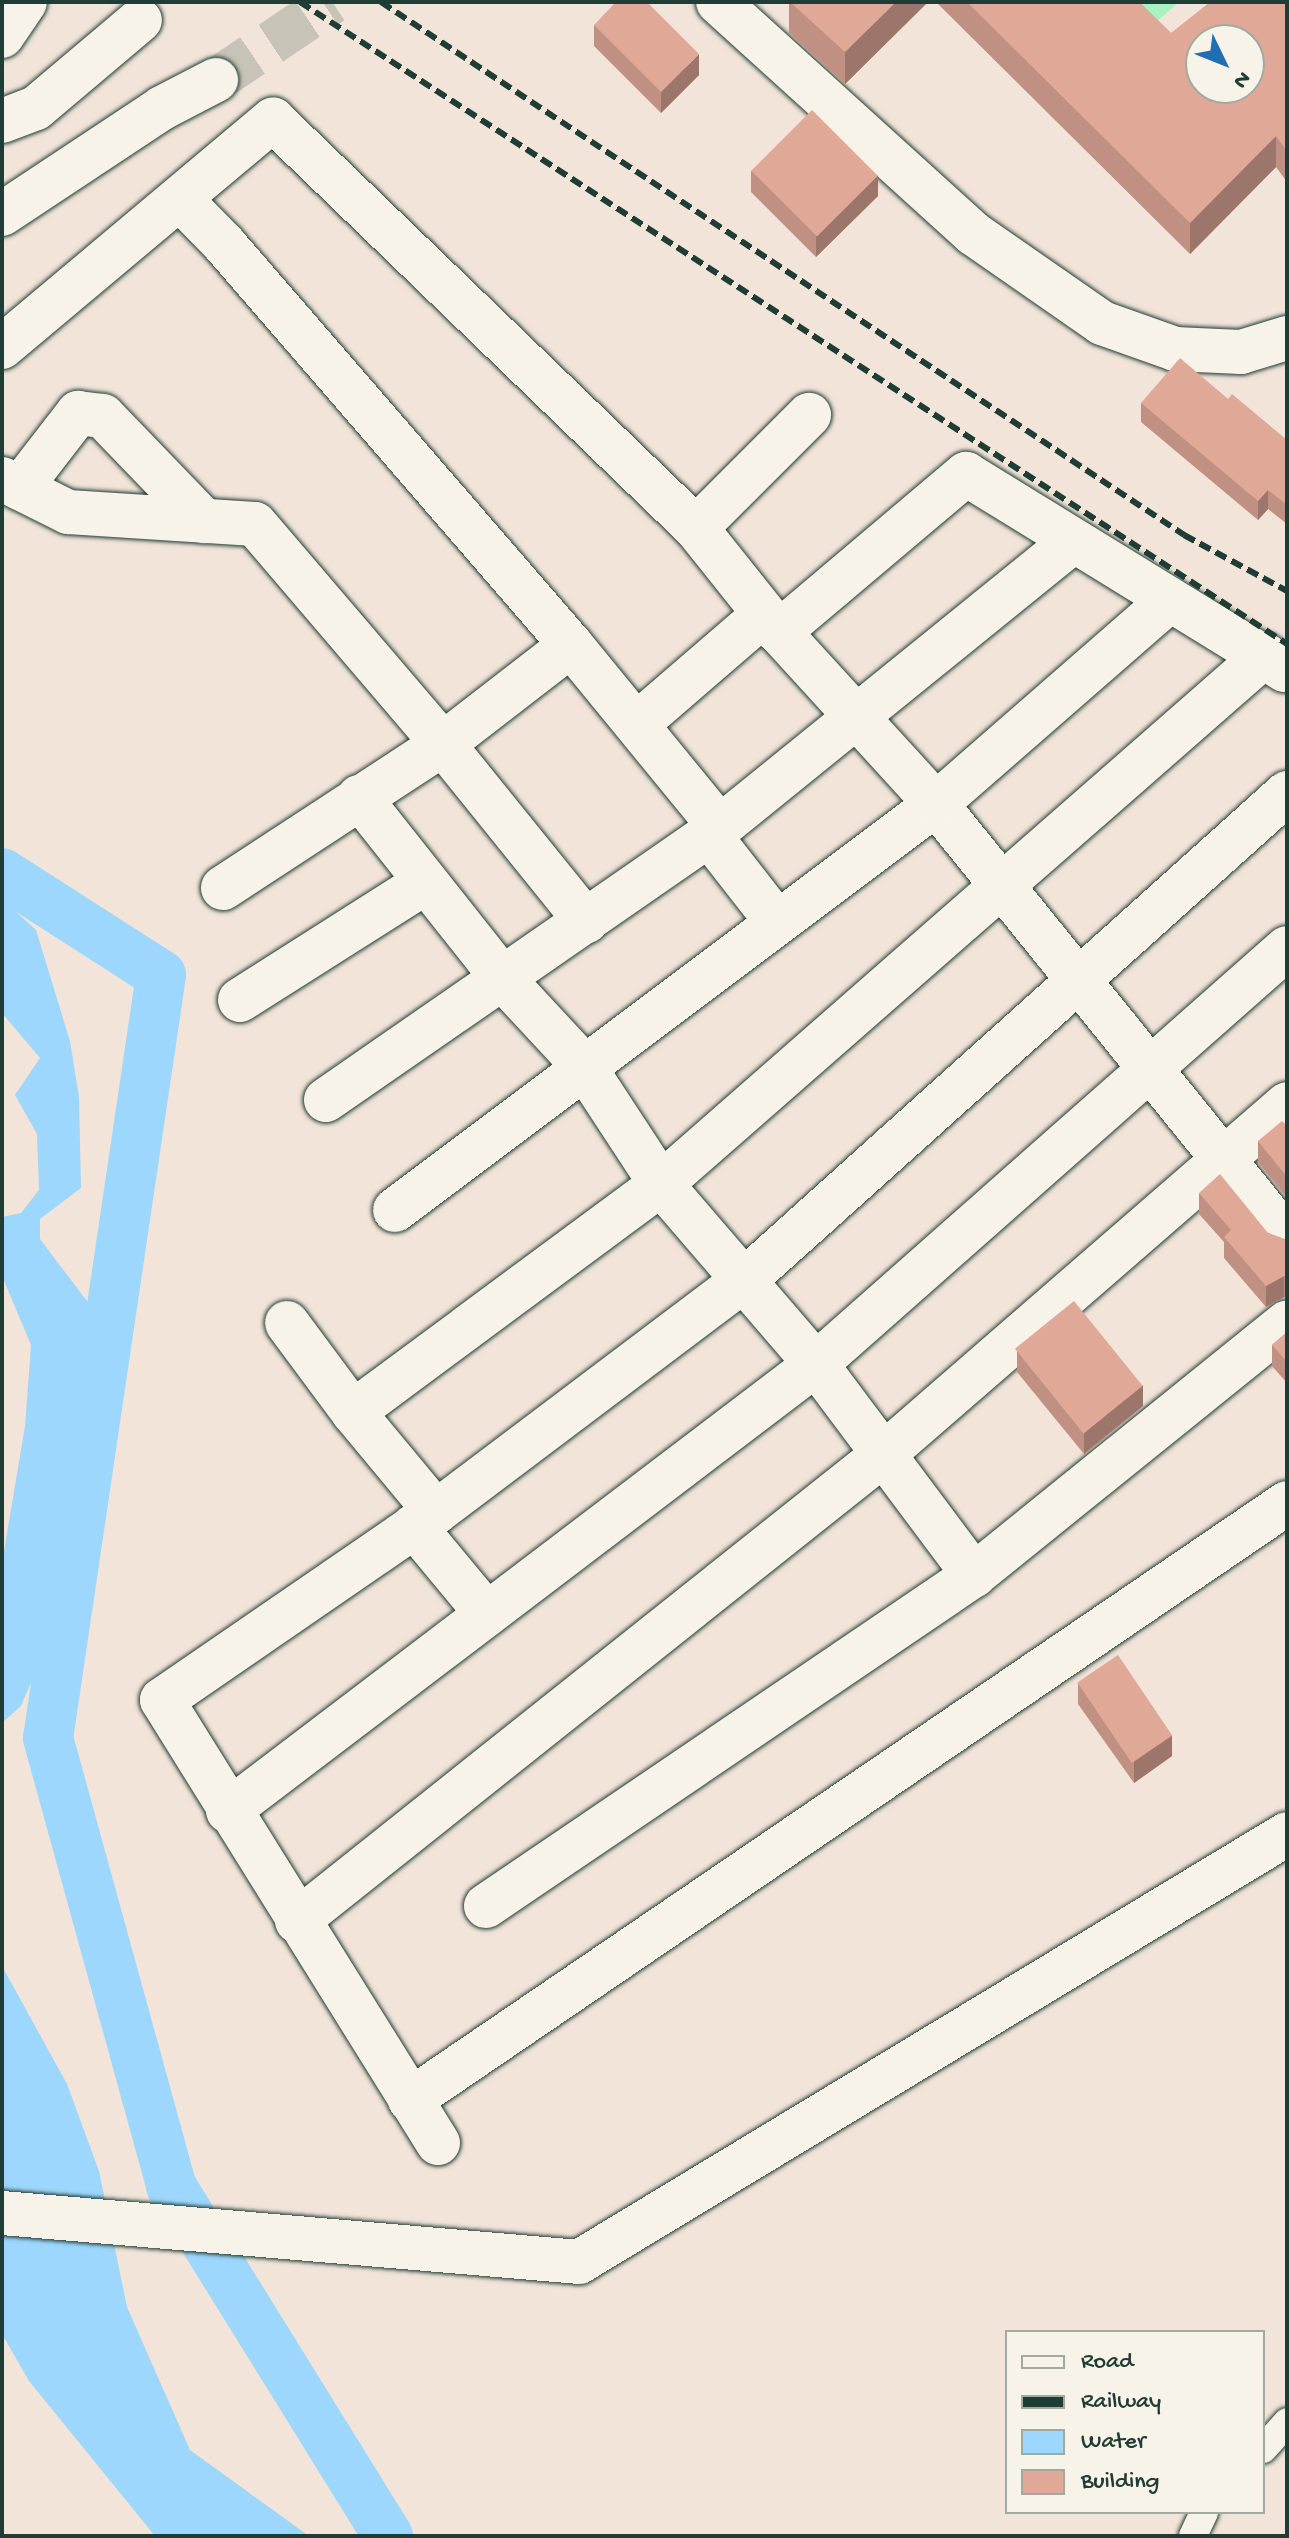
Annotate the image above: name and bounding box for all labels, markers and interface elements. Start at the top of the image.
north arrow [1185,24,1265,104]
text: N [1227,65,1255,93]
legend [1005,2330,1265,2514]
text: Road [1081,2348,1133,2377]
text: Railway [1081,2388,1161,2417]
text: Water [1081,2428,1145,2457]
text: Building [1081,2468,1159,2497]

